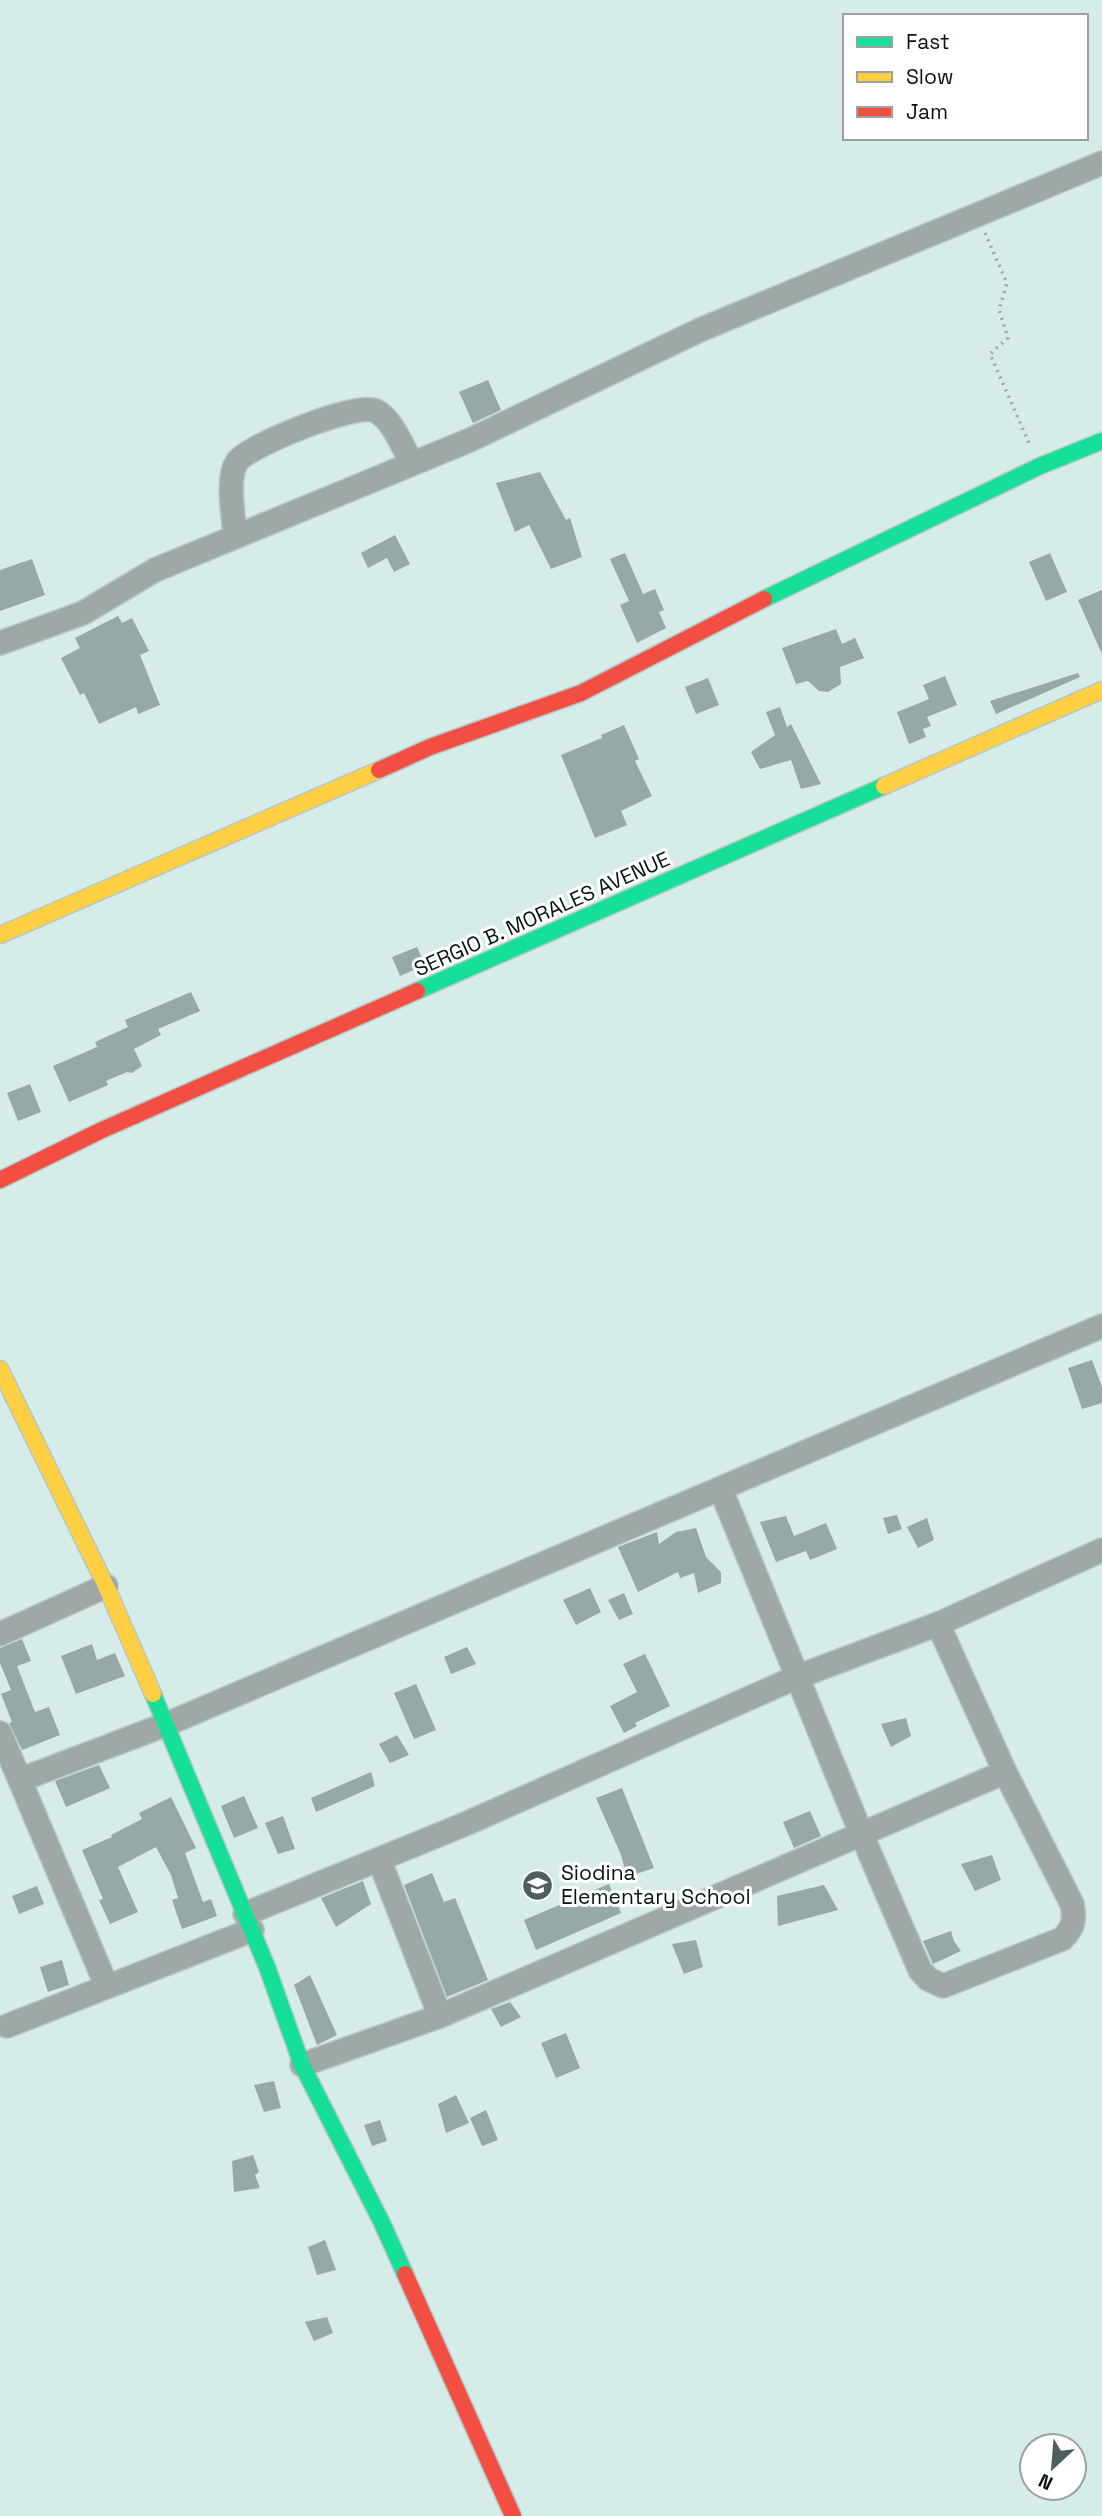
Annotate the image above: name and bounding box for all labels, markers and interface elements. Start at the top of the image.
legend [843,14,1088,140]
text: Fast [906,28,950,55]
text: Slow [906,63,954,90]
text: Jam [906,98,948,125]
street label: SERGIO B. MORALES AVENUE [410,845,674,982]
place label: Siodina Elementary School [561,1859,751,1910]
school or university icon: Siodina Elementary School [521,1868,555,1902]
north arrow [1018,2432,1088,2502]
text: N [1035,2468,1057,2496]

